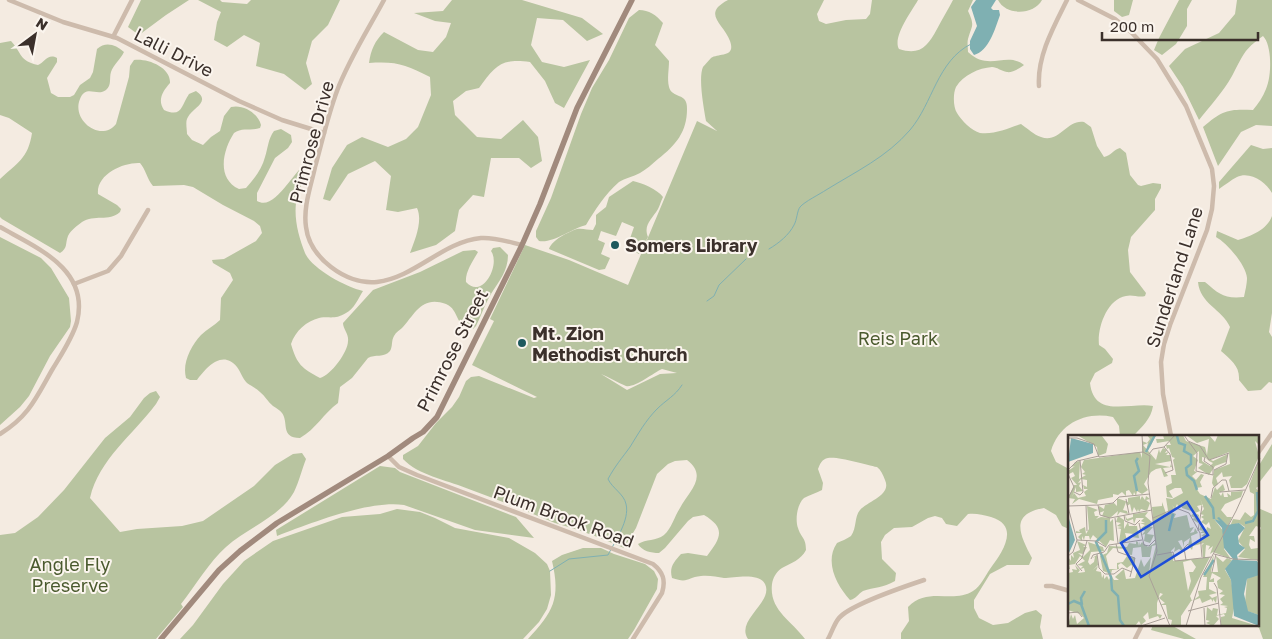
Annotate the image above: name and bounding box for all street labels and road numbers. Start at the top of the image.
street label: Lalli Drive [131,23,217,81]
street label: Primrose Drive [284,78,338,206]
street label: Sunderland Lane [1141,204,1207,350]
street label: Primrose Street [412,285,492,415]
street label: Plum Brook Road [491,480,637,552]

